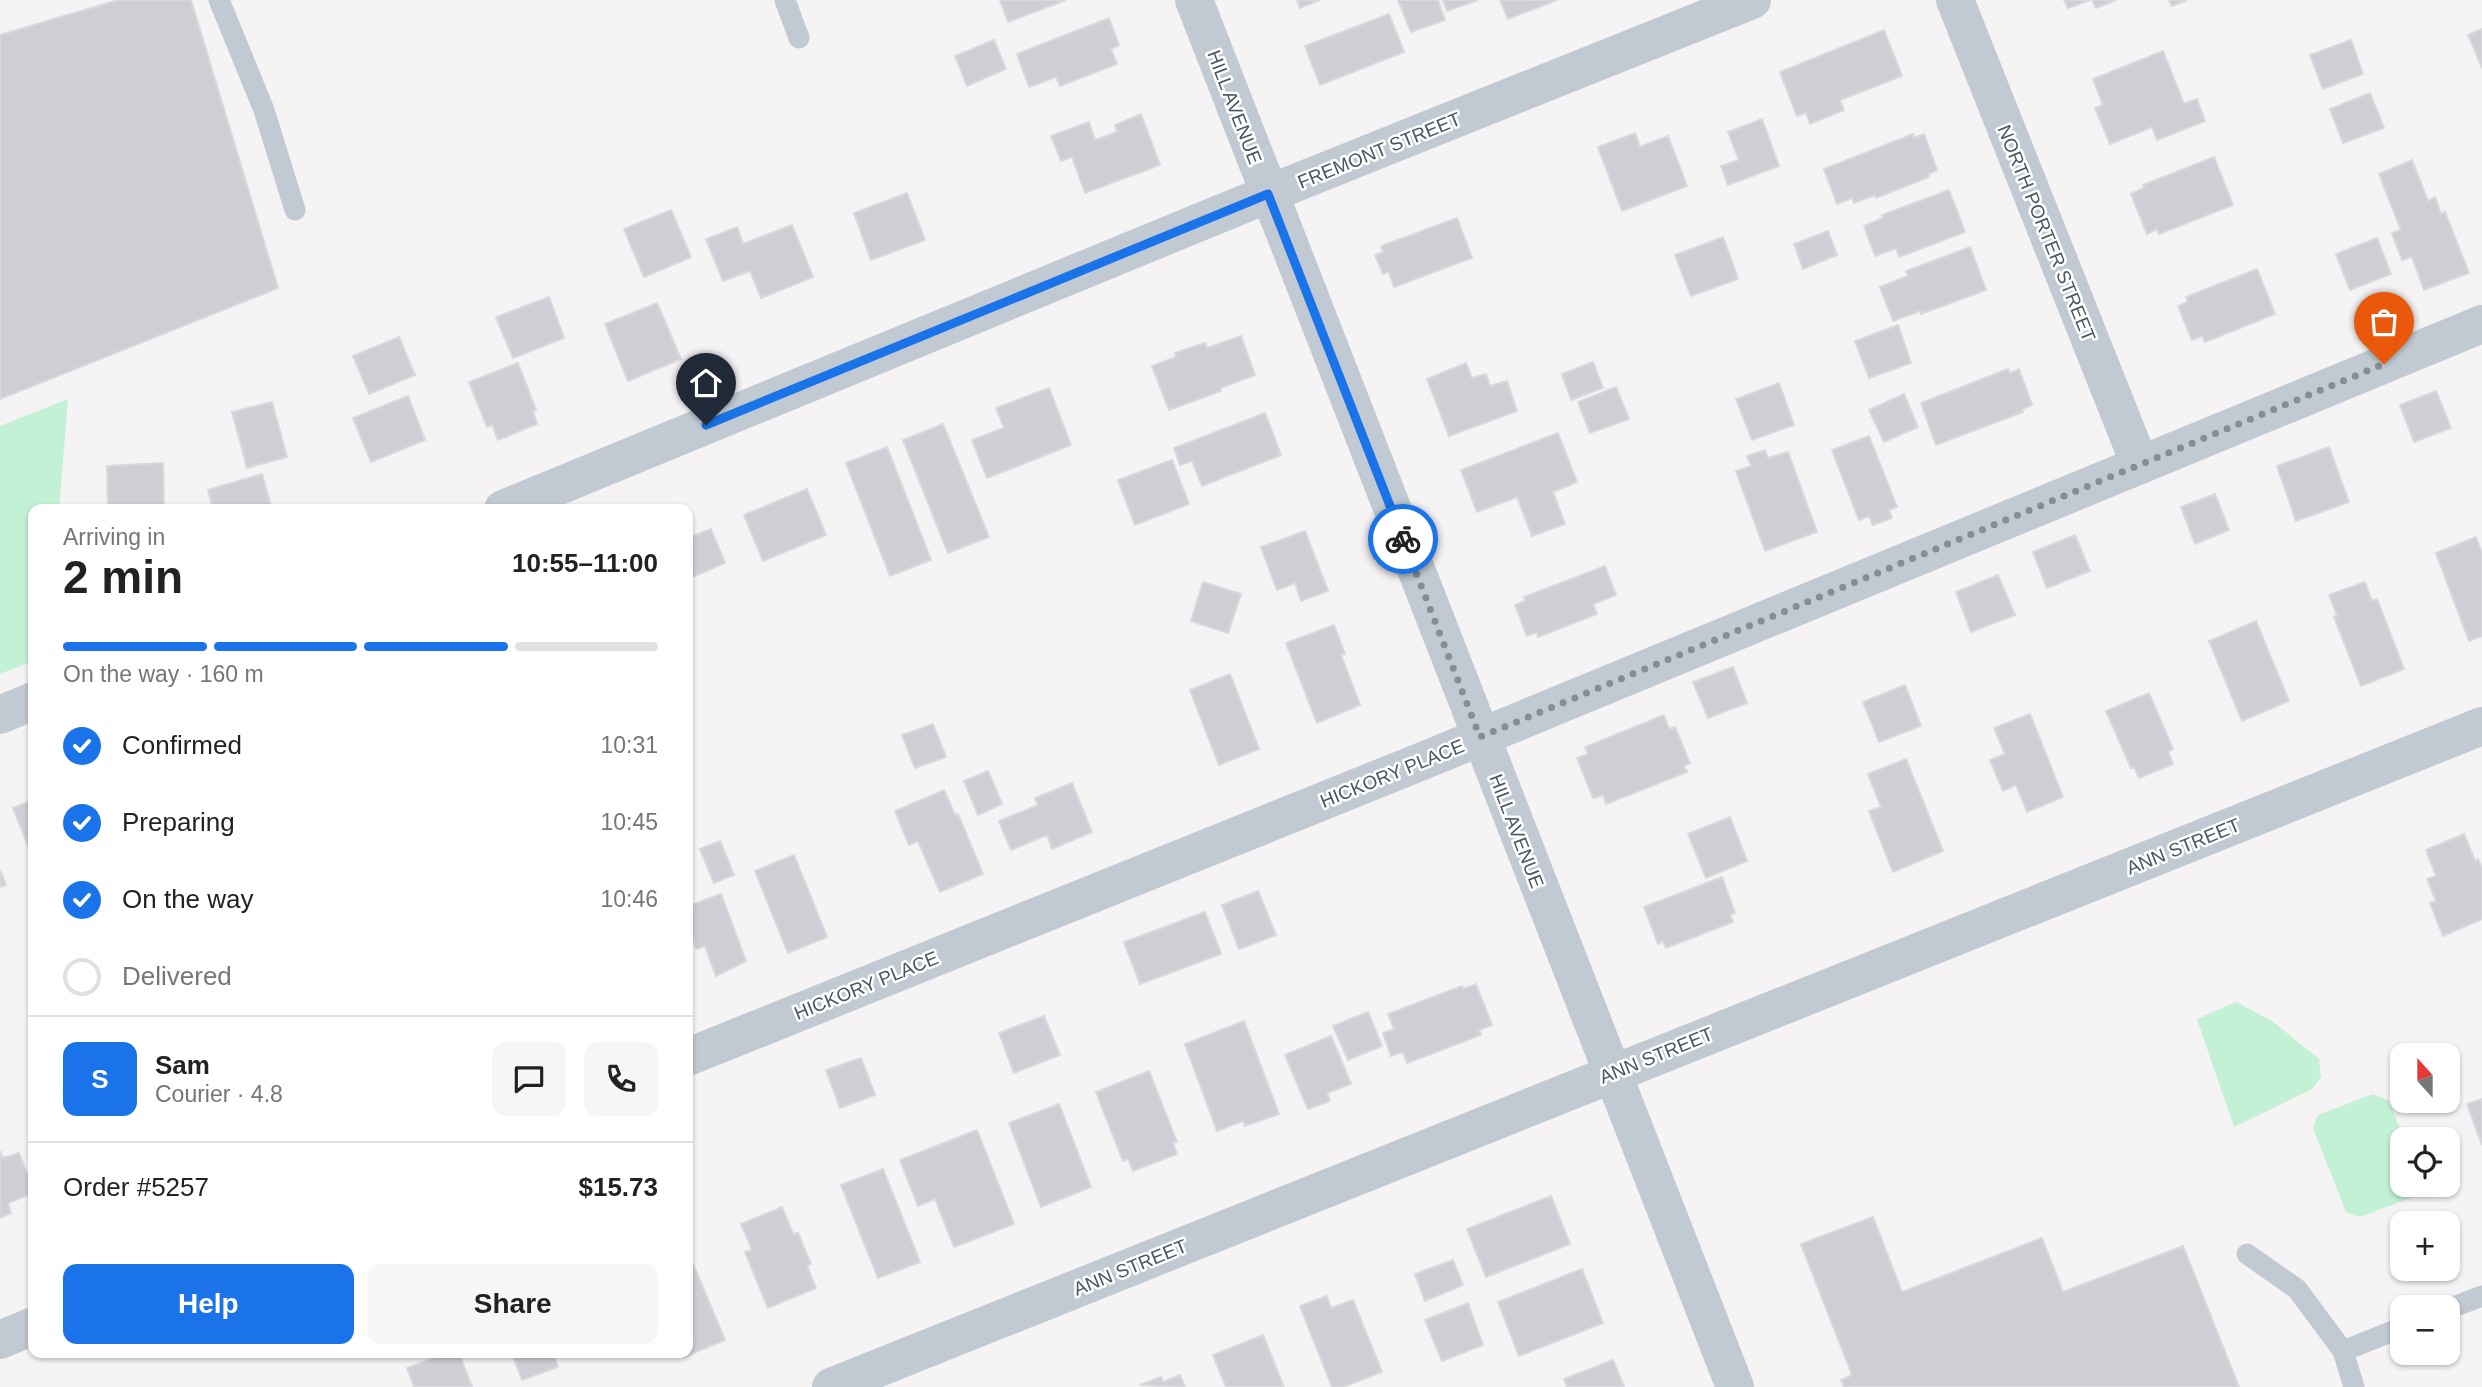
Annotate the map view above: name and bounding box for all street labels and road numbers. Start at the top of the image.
street label: HILL AVENUE [1203,47,1266,167]
street label: FREMONT STREET [1295,108,1464,193]
street label: NORTH PORTER STREET [1993,122,2100,345]
street label: HICKORY PLACE [1317,735,1467,812]
street label: HILL AVENUE [1485,771,1548,891]
street label: ANN STREET [2123,814,2243,879]
street label: HICKORY PLACE [791,947,941,1024]
street label: ANN STREET [1596,1023,1716,1088]
street label: ANN STREET [1070,1235,1190,1300]

